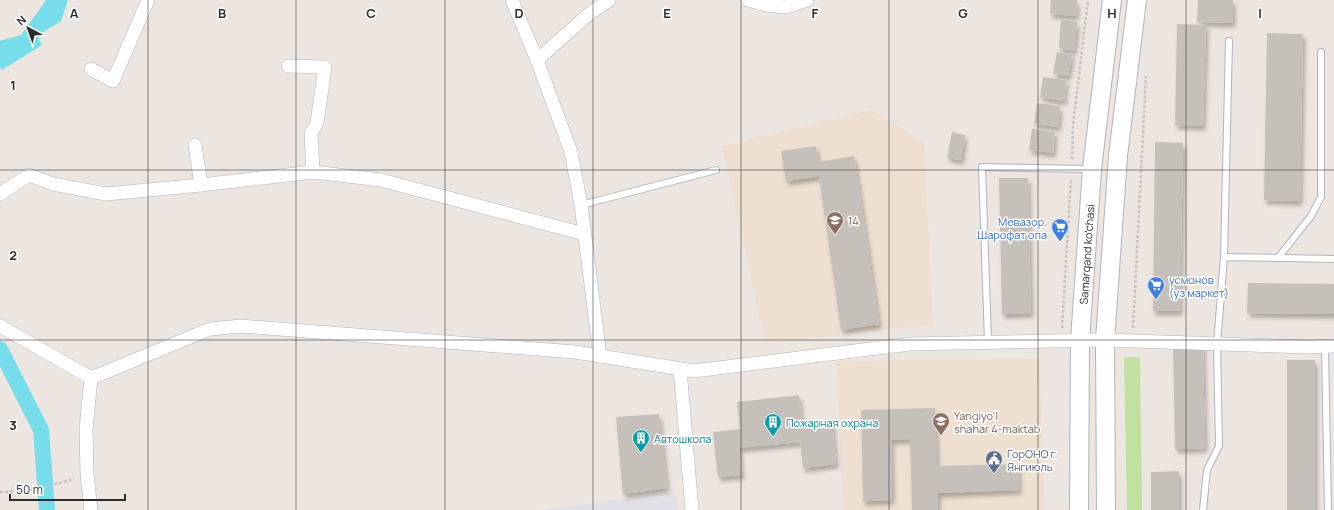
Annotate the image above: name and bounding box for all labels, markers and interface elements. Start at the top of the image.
text: A [70,4,79,22]
text: B [218,4,226,22]
text: C [366,4,376,22]
text: D [514,4,524,22]
text: E [663,4,671,22]
text: F [812,4,819,22]
text: G [958,4,968,22]
text: H [1107,4,1117,22]
text: I [1258,4,1262,22]
north arrow [8,8,48,48]
text: N [13,12,29,28]
text: 1 [10,76,16,94]
street label: Samarqand ko'chasi [1075,204,1097,305]
school or university icon: 14 [825,210,845,235]
place label: 14 [848,213,859,228]
place label: Мевазор. Шарофат опа [977,214,1047,242]
supermarket icon: Мевазор. Шарофат опа [1050,217,1070,242]
text: 2 [9,246,17,264]
place label: усмонов (уз маркет) [1169,272,1229,300]
supermarket icon: усмонов (уз маркет) [1146,275,1166,300]
place label: Yangiyo'l shahar 4-maktab [954,408,1041,436]
school or university icon: Yangiyo'l shahar 4-maktab [931,411,951,436]
building icon: Пожарная охрана [763,412,783,437]
place label: Пожарная охрана [786,415,878,430]
text: 3 [9,416,17,434]
building icon: Автошкола [631,428,651,453]
place label: Автошкола [654,431,711,446]
place label: ГорОНО г. Янгиюль [1007,446,1058,474]
public building icon: ГорОНО г. Янгиюль [984,449,1004,474]
scale bar [10,476,125,502]
text: 50 m [16,481,43,498]

